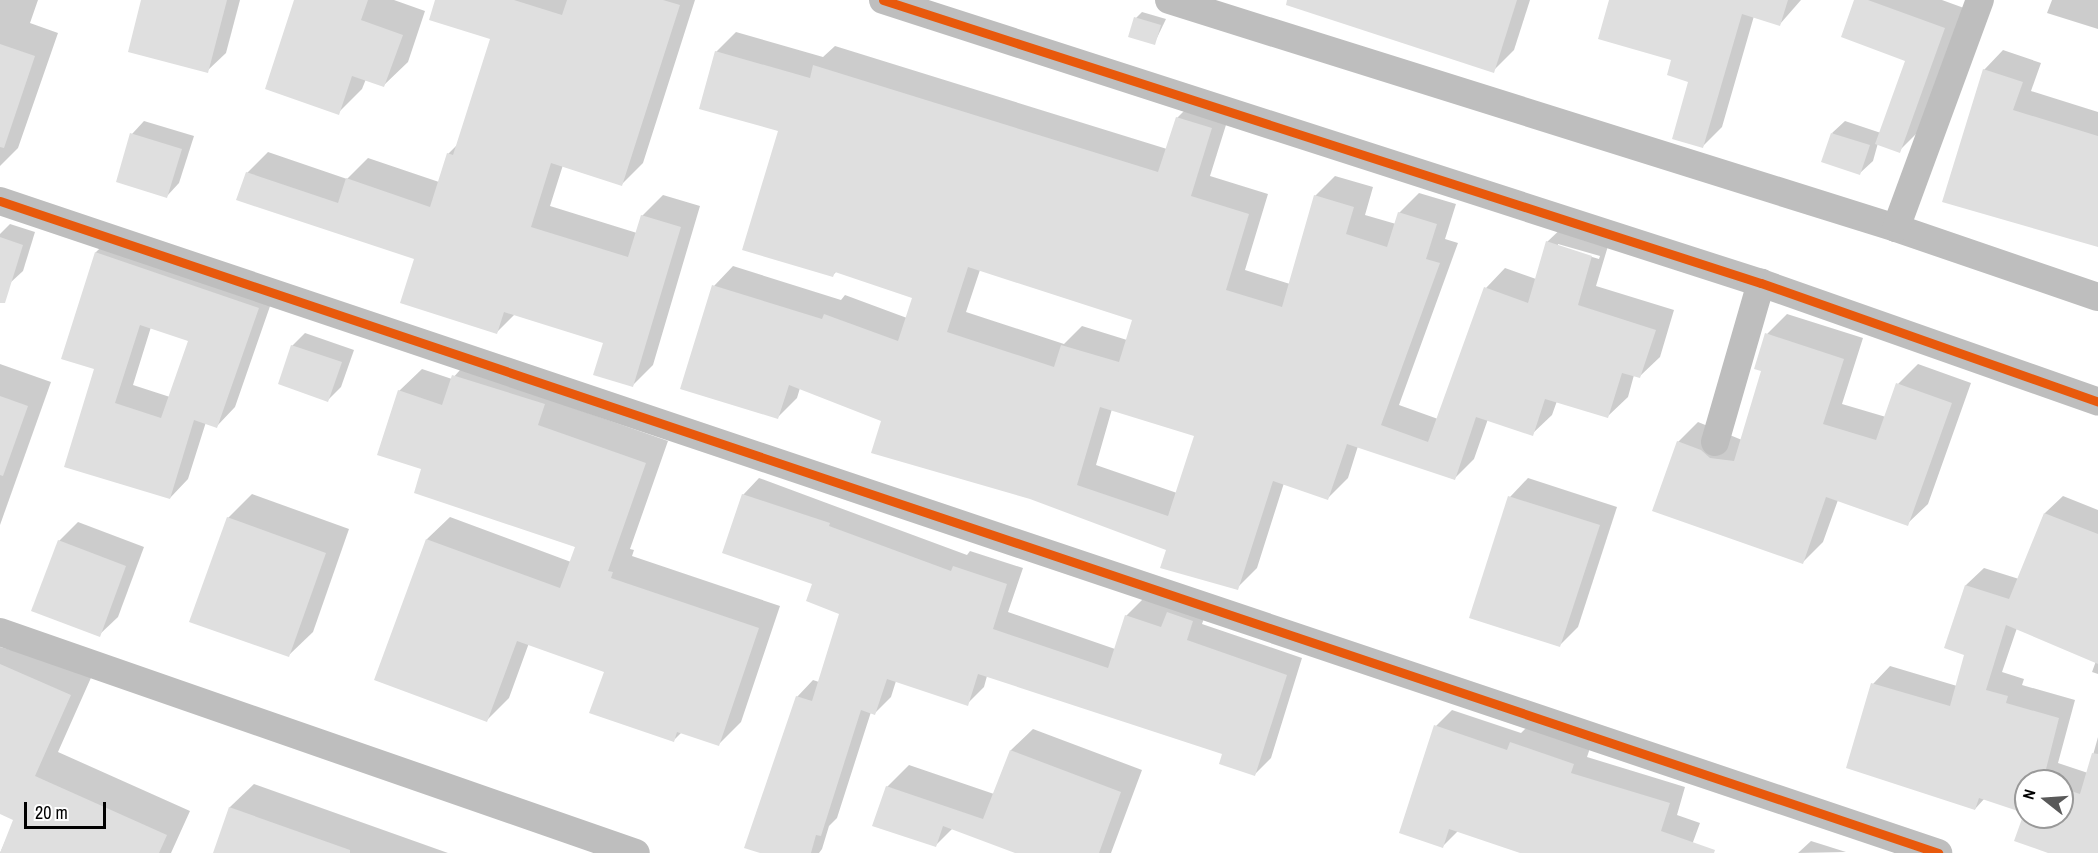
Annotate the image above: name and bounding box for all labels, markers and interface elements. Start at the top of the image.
north arrow [2014,769,2074,829]
text: N [2017,787,2041,802]
scale bar [27,790,110,828]
text: 20 m [35,800,68,825]

